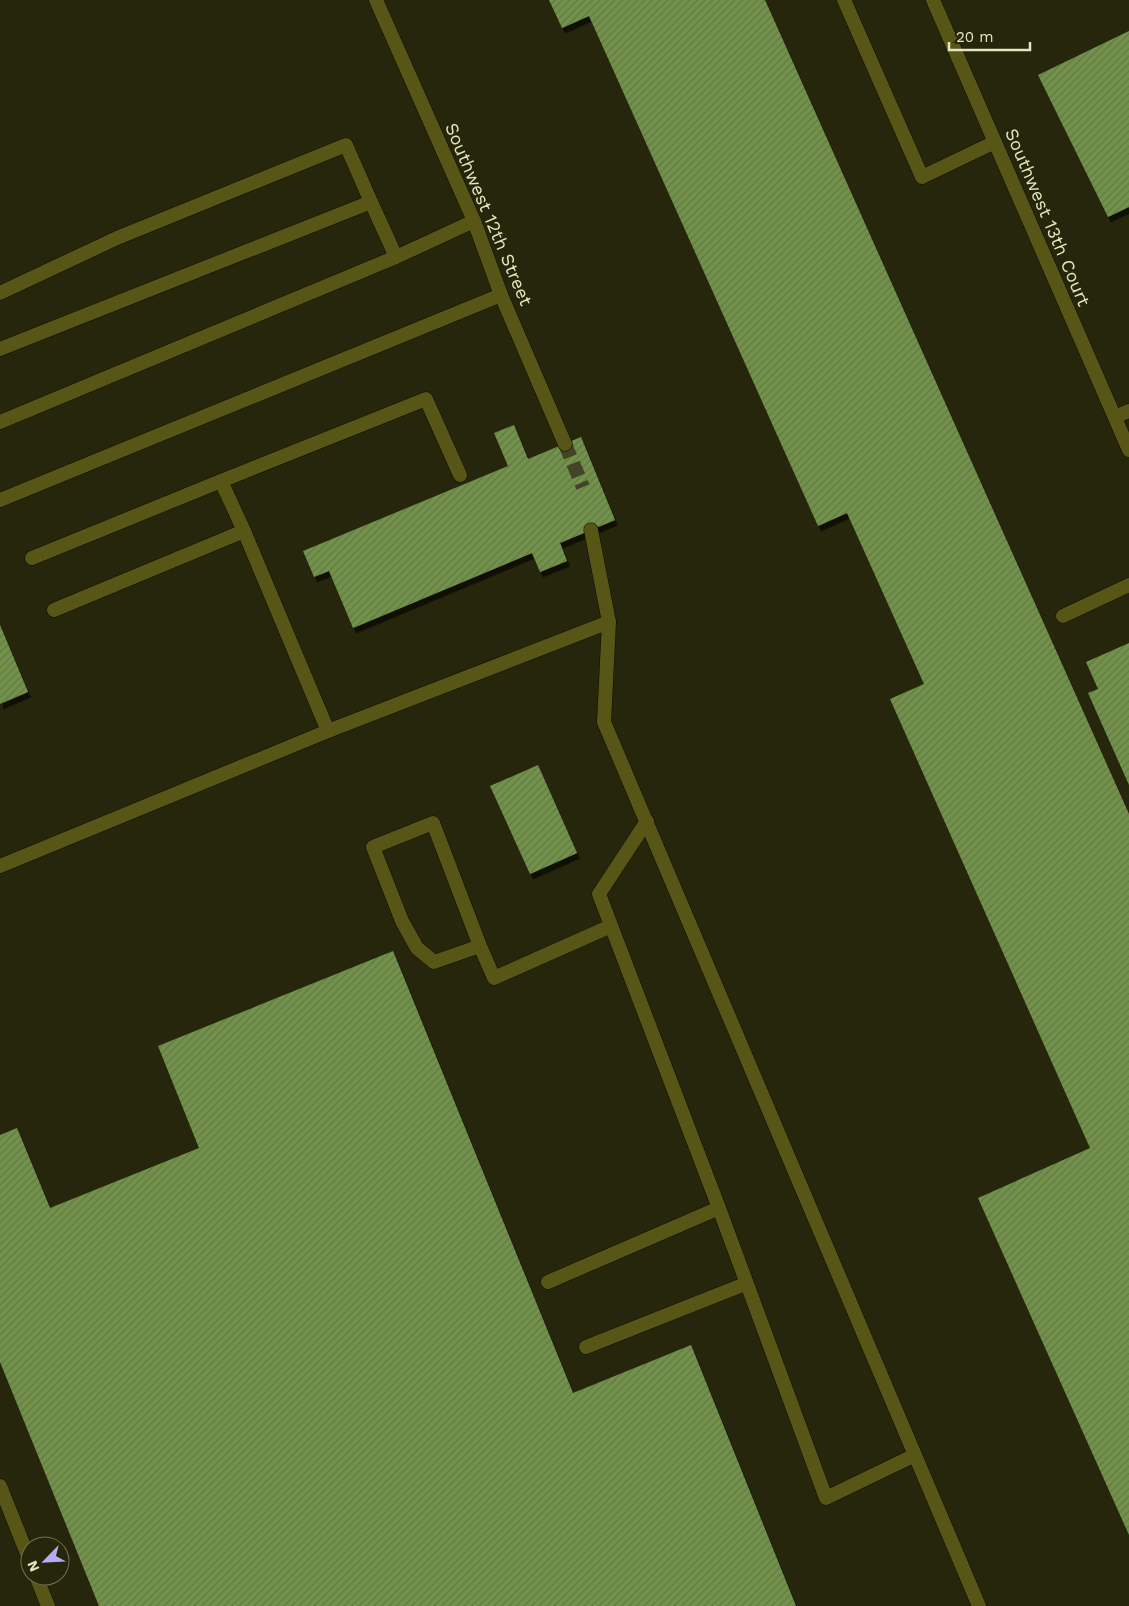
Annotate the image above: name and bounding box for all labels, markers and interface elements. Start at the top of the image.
scale bar [949,20,1030,52]
text: 20 m [956,28,994,46]
street label: Southwest 12th Street [441,119,537,309]
street label: Southwest 13th Court [1001,125,1095,309]
north arrow [20,1536,70,1586]
text: N [24,1558,43,1574]

